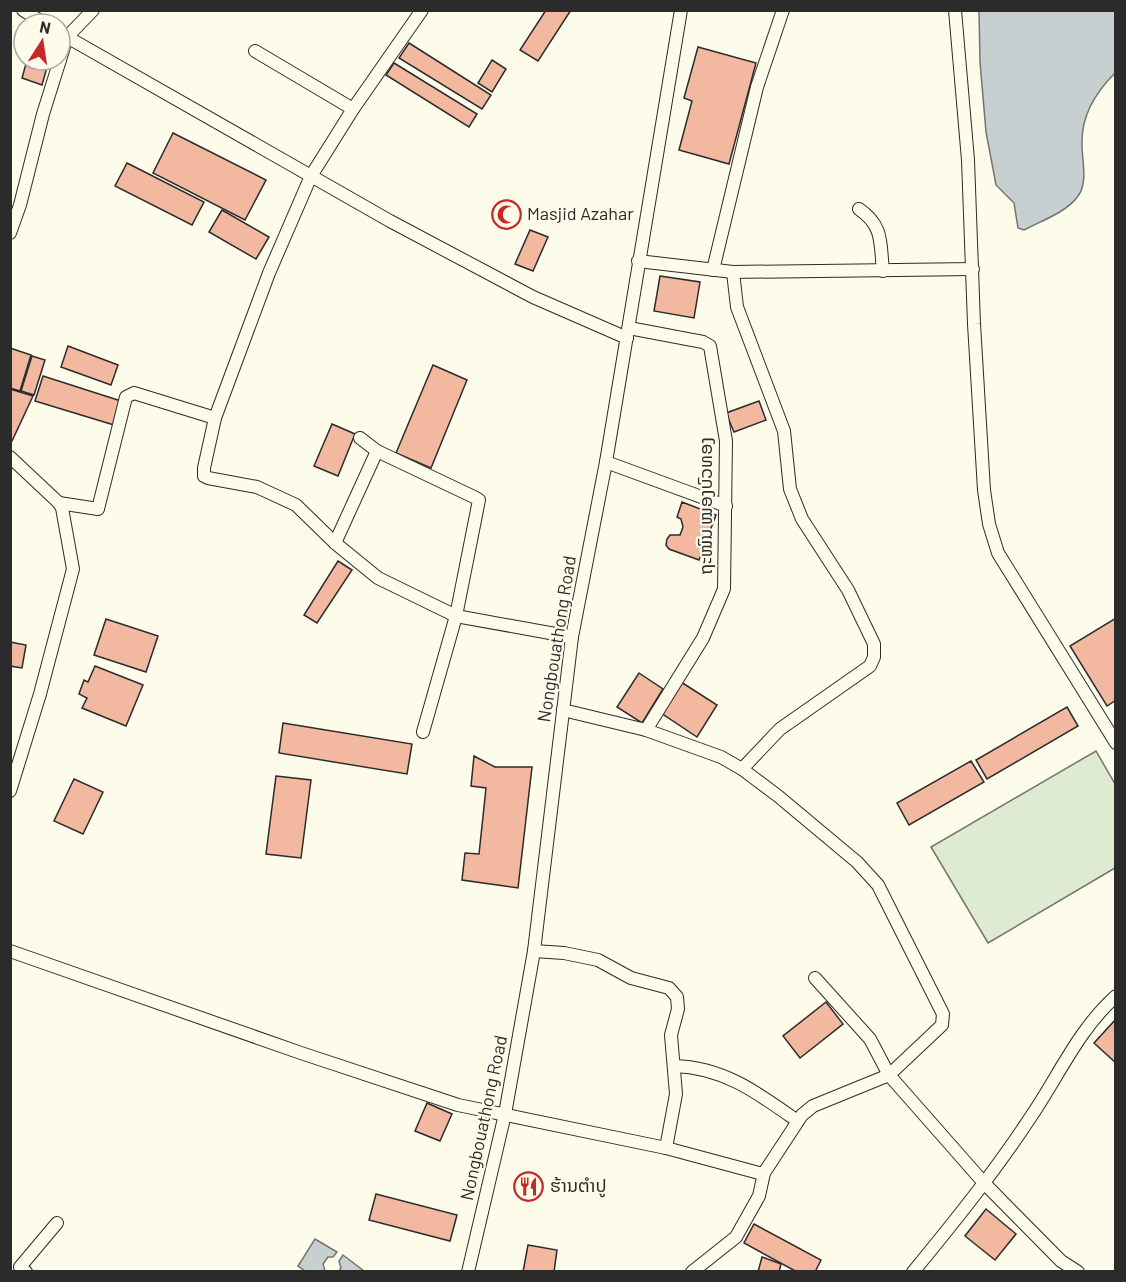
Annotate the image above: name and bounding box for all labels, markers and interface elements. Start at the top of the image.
north arrow [12,12,72,72]
text: N [38,16,52,37]
mosque icon: Masjid Azahar [490,198,522,230]
place label: Masjid Azahar [527,202,634,224]
street label: ຖະໜົນ ໝອງບົວທອງ [694,437,716,575]
street label: Nongbouathong Road [532,554,580,724]
street label: Nongbouathong Road [455,1033,511,1202]
restaurant icon: ຮ້ານຕຳປູ [513,1170,545,1202]
place label: ຮ້ານຕຳປູ [550,1174,607,1198]

